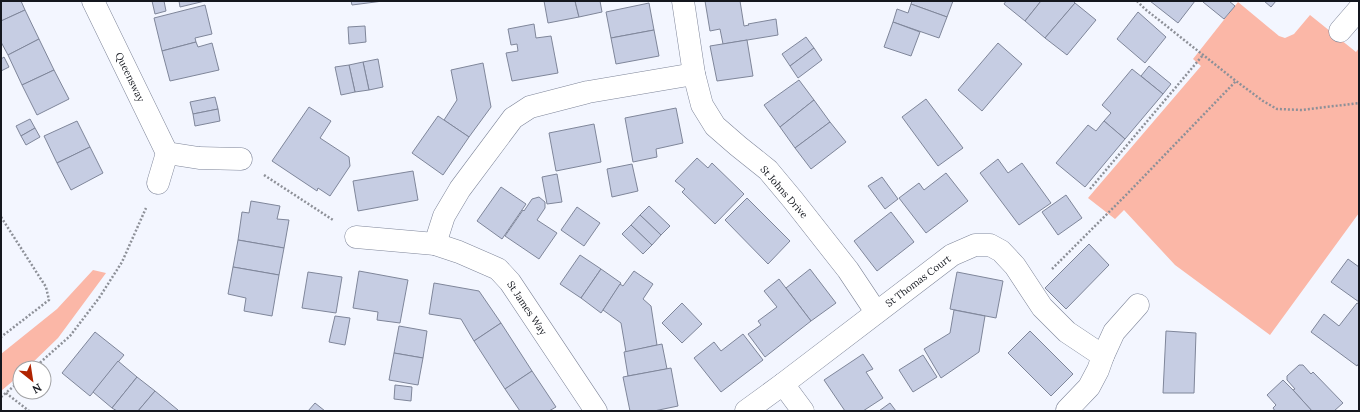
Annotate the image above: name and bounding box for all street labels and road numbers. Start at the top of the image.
street label: Queensway [112,50,148,105]
street label: St Johns Drive [757,163,811,222]
street label: St Thomas Court [883,252,953,310]
street label: St James Way [504,279,550,338]

